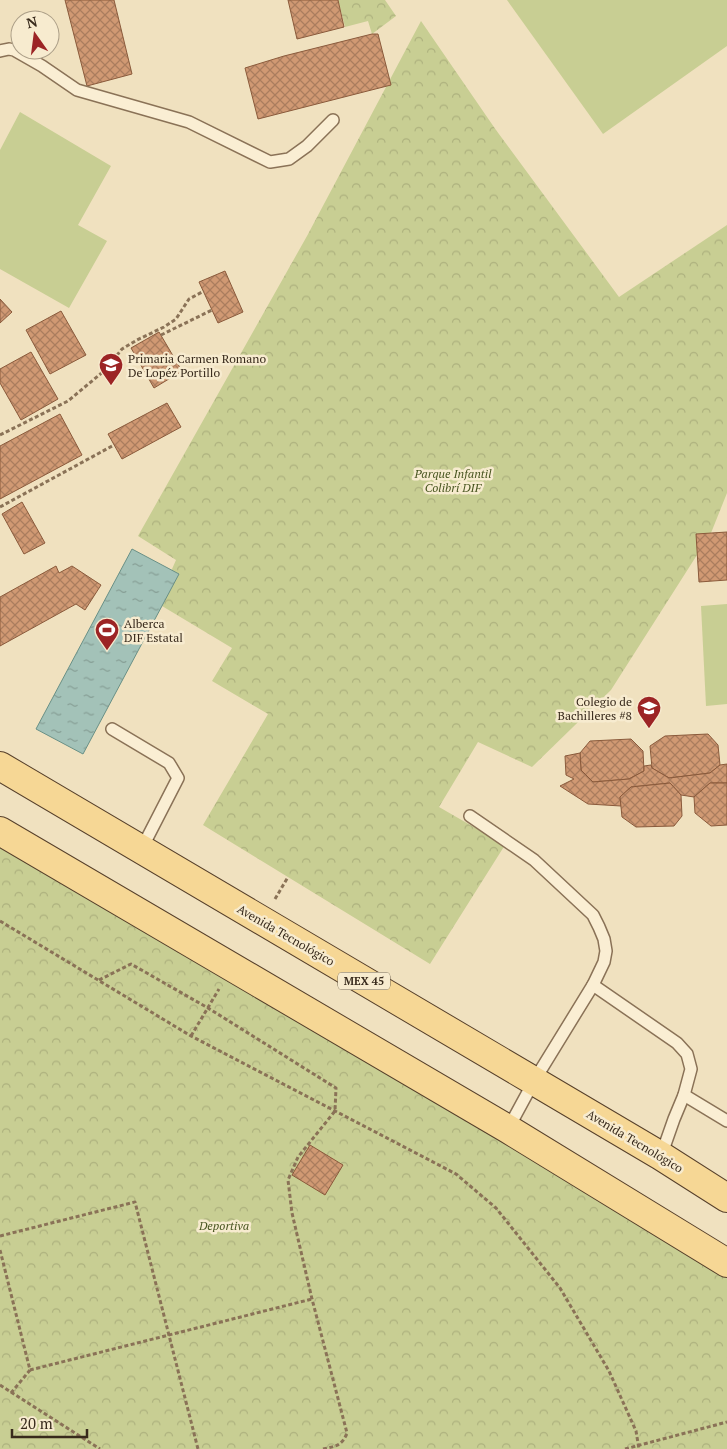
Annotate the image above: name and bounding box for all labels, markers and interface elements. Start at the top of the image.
north arrow [10,10,60,60]
text: N [24,11,40,32]
place label: Primaria Carmen Romano De Lopéz Portillo [128,351,266,380]
school or university icon: Primaria Carmen Romano De Lopéz Portillo [98,352,124,386]
park label: Parque Infantil Colibrí DIF [413,466,492,495]
place label: Alberca DIF Estatal [124,616,183,645]
sports icon: Alberca DIF Estatal [94,617,120,651]
place label: Colegio de Bachilleres #8 [558,694,632,723]
school or university icon: Colegio de Bachilleres #8 [636,695,662,729]
street label: Avenida Tecnológico [235,901,338,969]
road number: MEX 45 [338,972,390,989]
street label: Avenida Tecnológico [584,1106,686,1176]
park label: Deportiva [198,1218,249,1233]
scale bar [12,1406,88,1438]
text: 20 m [20,1413,53,1433]

